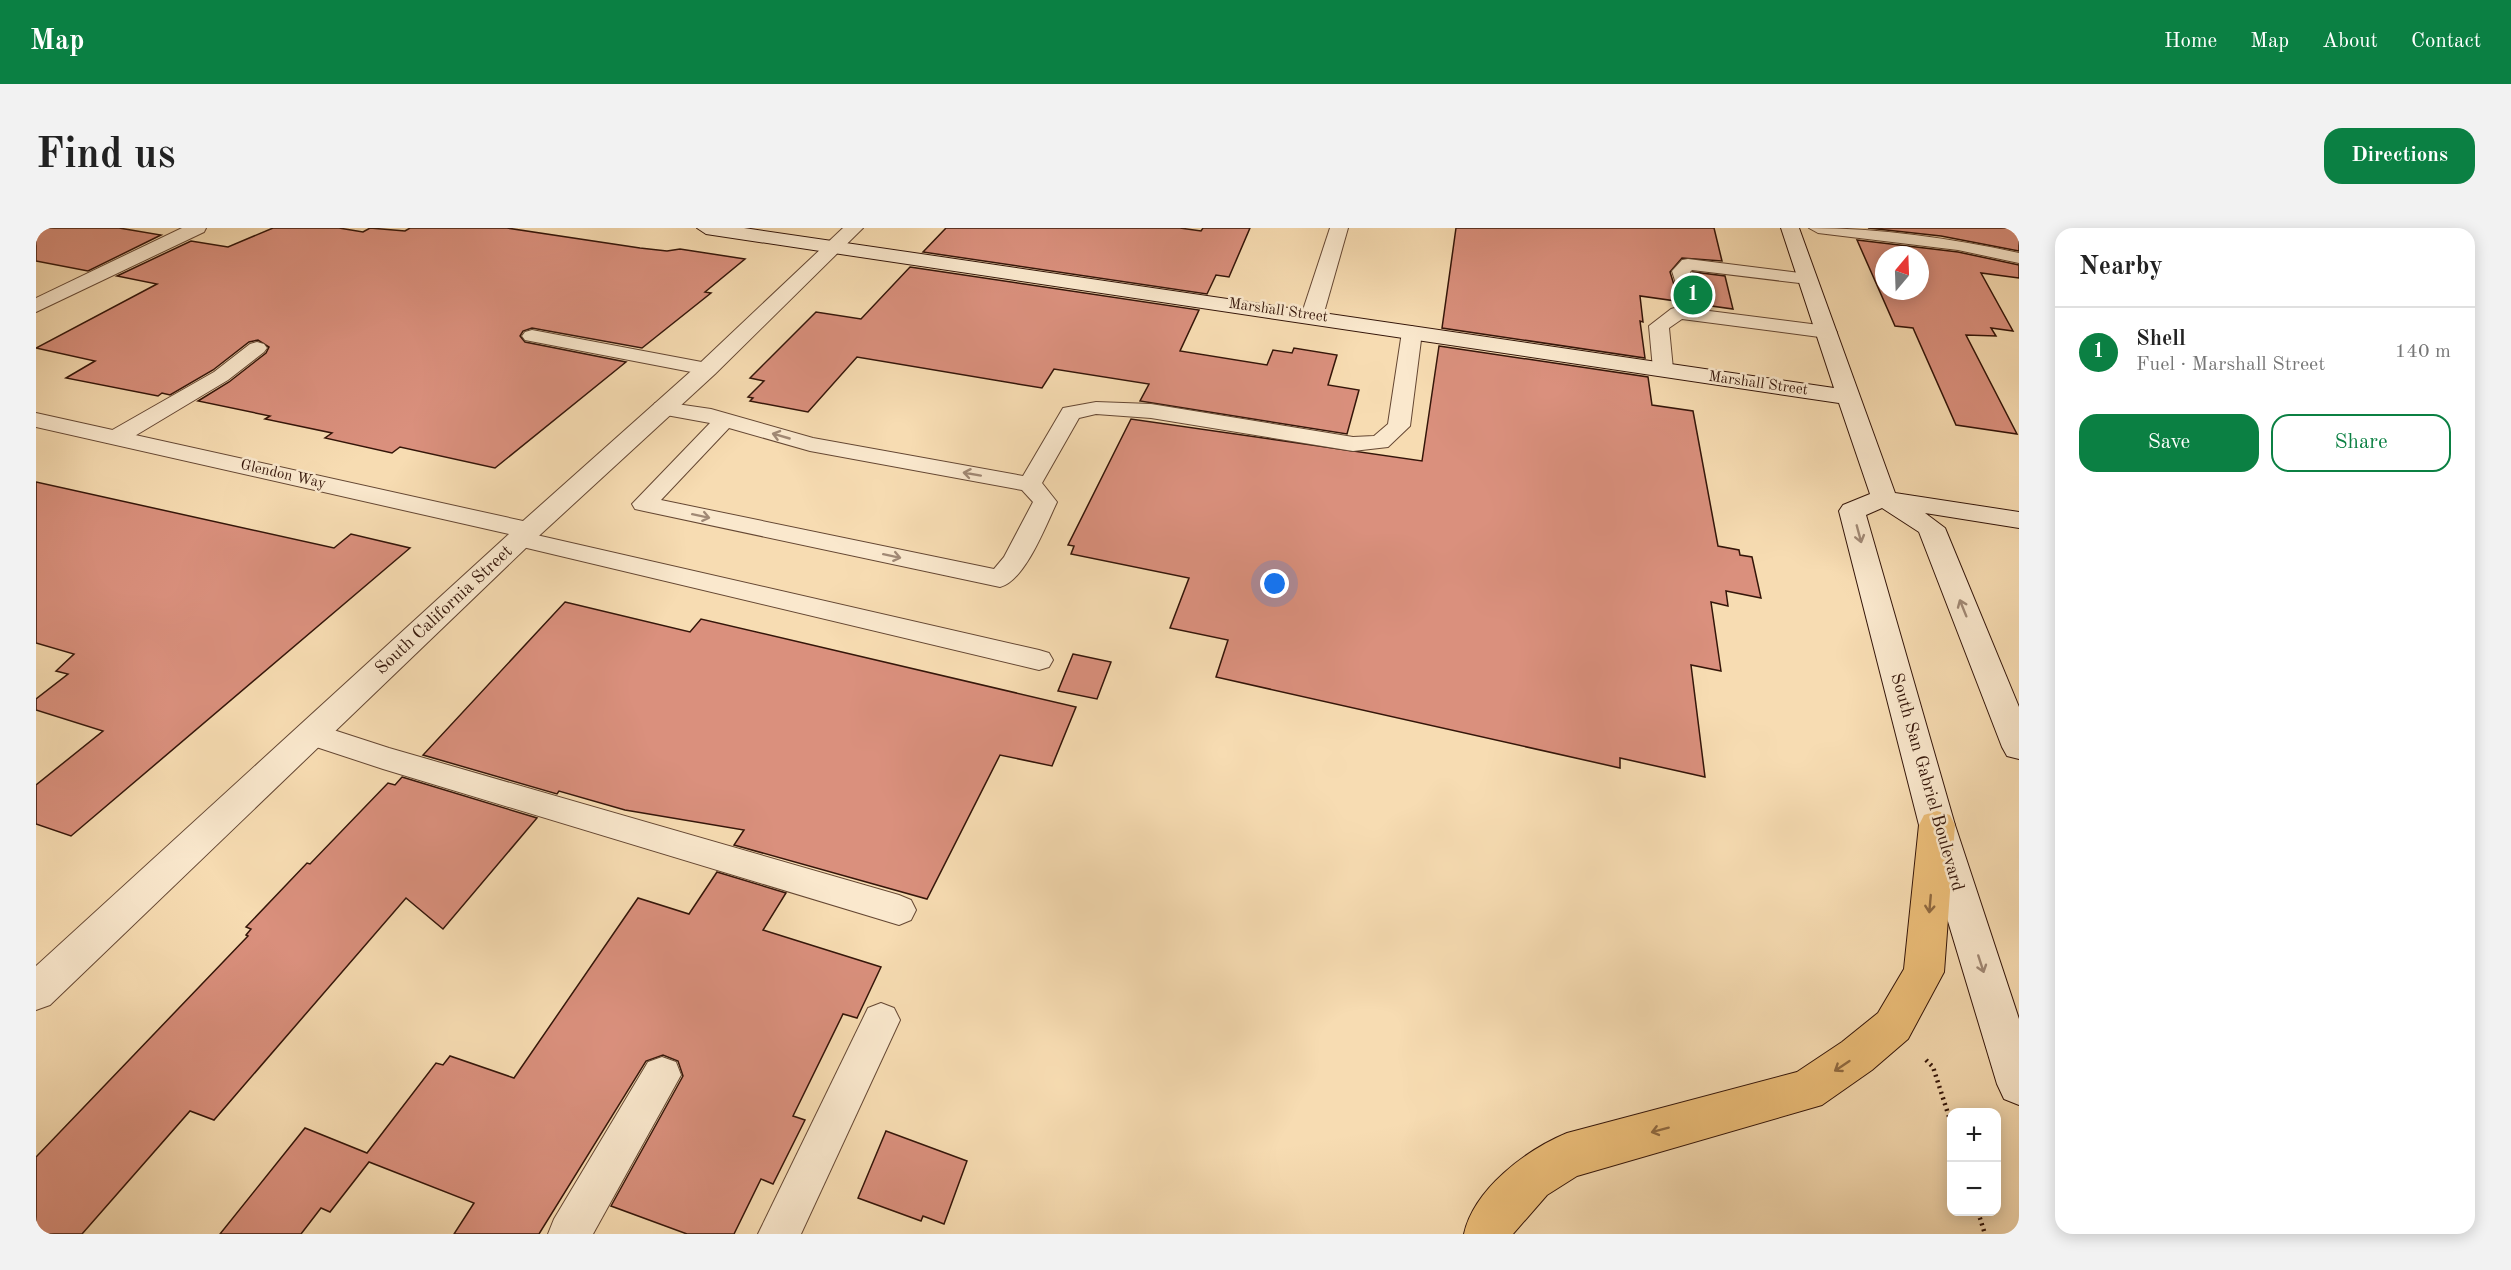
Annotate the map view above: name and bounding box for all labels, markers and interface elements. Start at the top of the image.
text: Map [30,28,84,56]
text: Home [2164,31,2217,52]
text: Map [2250,31,2289,52]
text: About [2322,31,2378,52]
text: Contact [2411,31,2481,52]
button: Directions [2324,128,2475,184]
text: Find us [36,135,175,177]
north arrow [1875,246,1929,300]
text: Nearby [2079,254,2163,280]
pin: 1 [1674,272,1712,318]
street label: Marshall Street [1227,297,1329,325]
text: Shell [2136,328,2186,350]
text: 1 [2093,342,2104,362]
text: 140 m [2395,342,2451,362]
text: Fuel · Marshall Street [2136,355,2325,375]
street label: Marshall Street [1707,370,1809,398]
button: Save [2079,414,2259,472]
button: Share [2271,414,2451,472]
one-way arrow [772,430,791,441]
street label: Glendon Way [239,458,327,492]
one-way arrow [963,468,982,479]
one-way arrow [691,511,710,523]
one-way arrow [1854,524,1866,543]
street label: South California Street [372,542,516,678]
one-way arrow [882,551,901,563]
your location [1260,569,1289,598]
one-way arrow [1957,600,1968,618]
street label: South San Gabriel Boulevard [1887,671,1967,893]
one-way arrow [1924,894,1935,914]
one-way arrow [1976,954,1987,973]
one-way arrow [1834,1060,1851,1073]
map controls [1947,1108,2001,1216]
button: + [1947,1108,2001,1162]
one-way arrow [1651,1124,1670,1136]
button: − [1947,1162,2001,1216]

